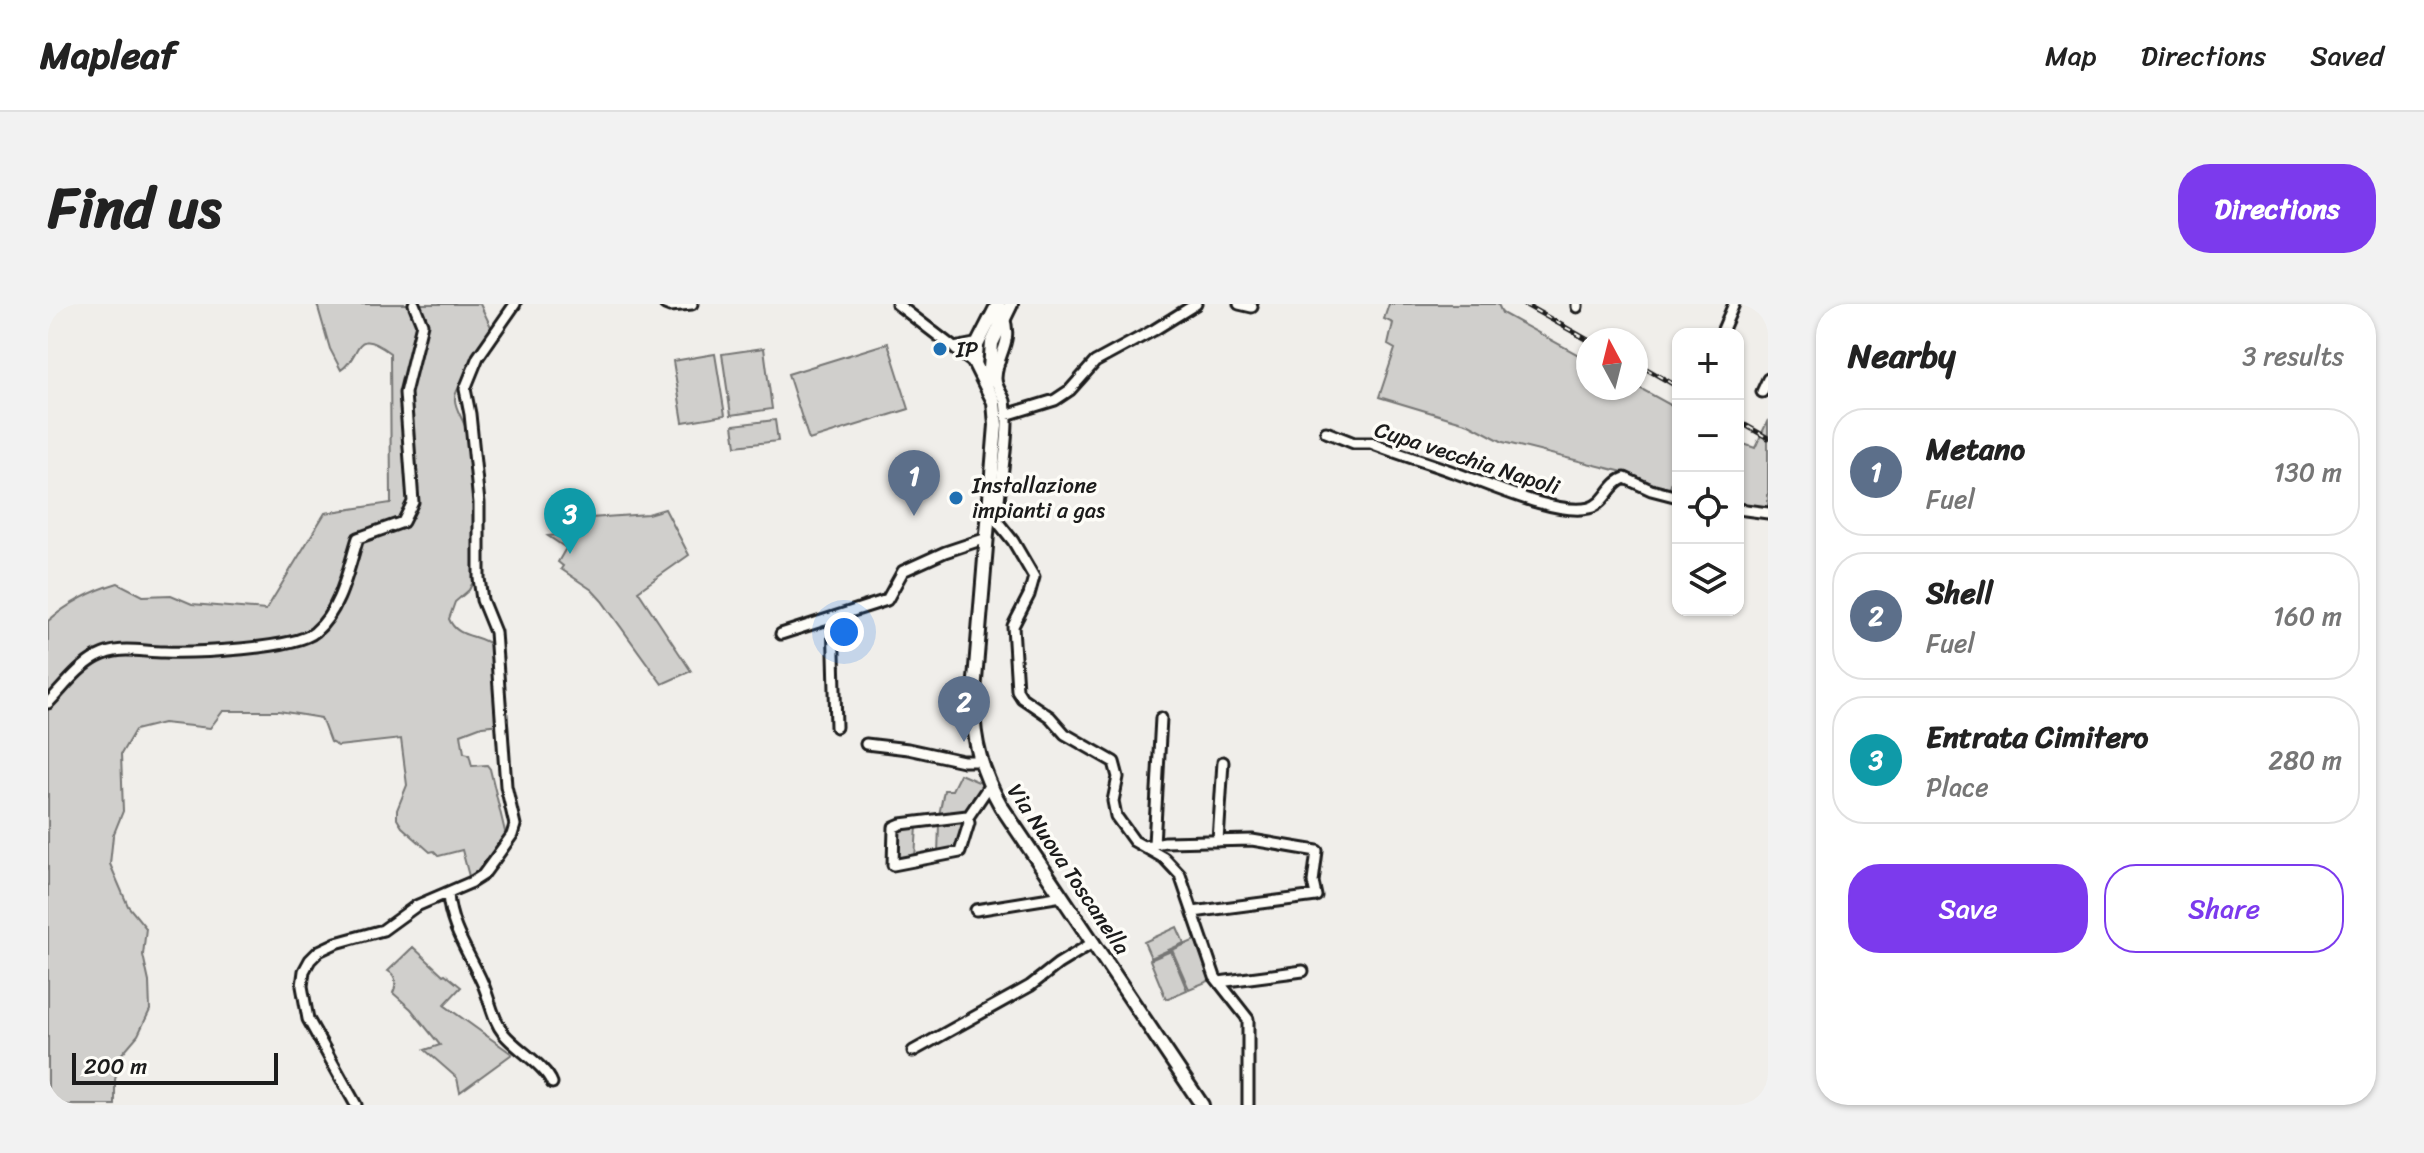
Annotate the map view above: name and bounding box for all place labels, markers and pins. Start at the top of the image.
place label: IP [955,330,979,369]
marker: IP [931,340,949,358]
pin: 1 [888,450,940,516]
place label: Installazione impianti a gas [971,466,1105,530]
pin: 3 [544,488,596,554]
marker: Installazione impianti a gas [947,489,965,507]
pin: 2 [938,676,990,742]

